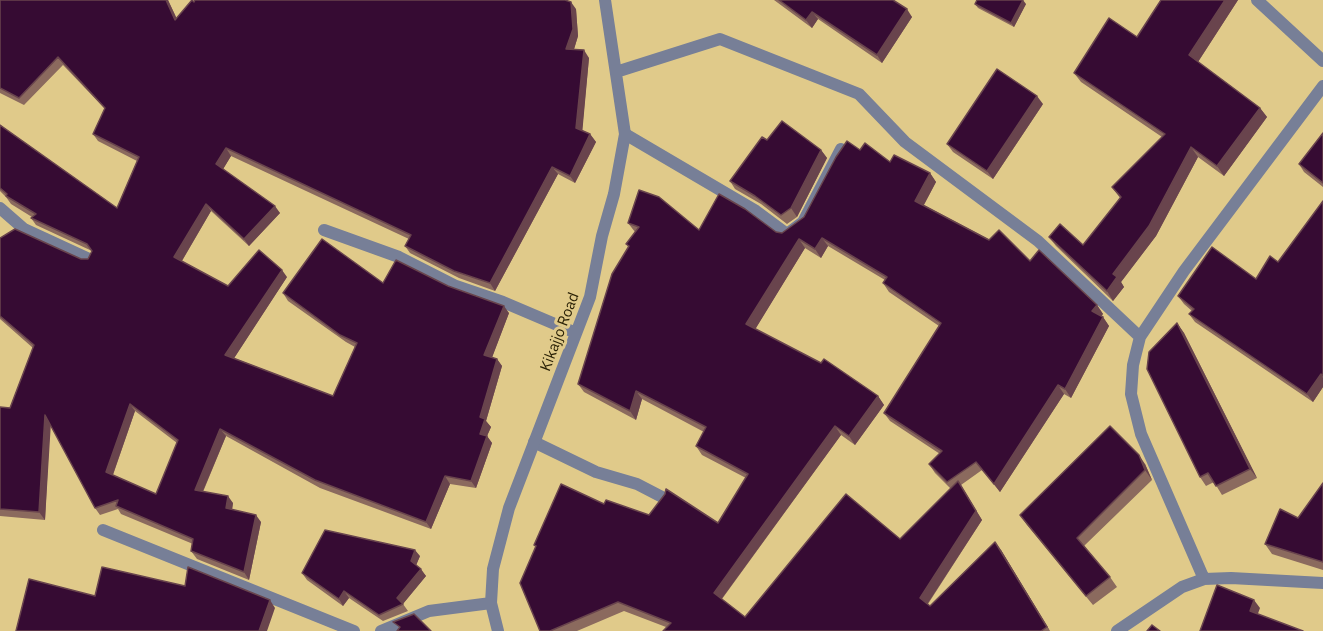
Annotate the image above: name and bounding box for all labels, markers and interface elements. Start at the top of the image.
street label: Kikajjo Road [537,290,583,374]

